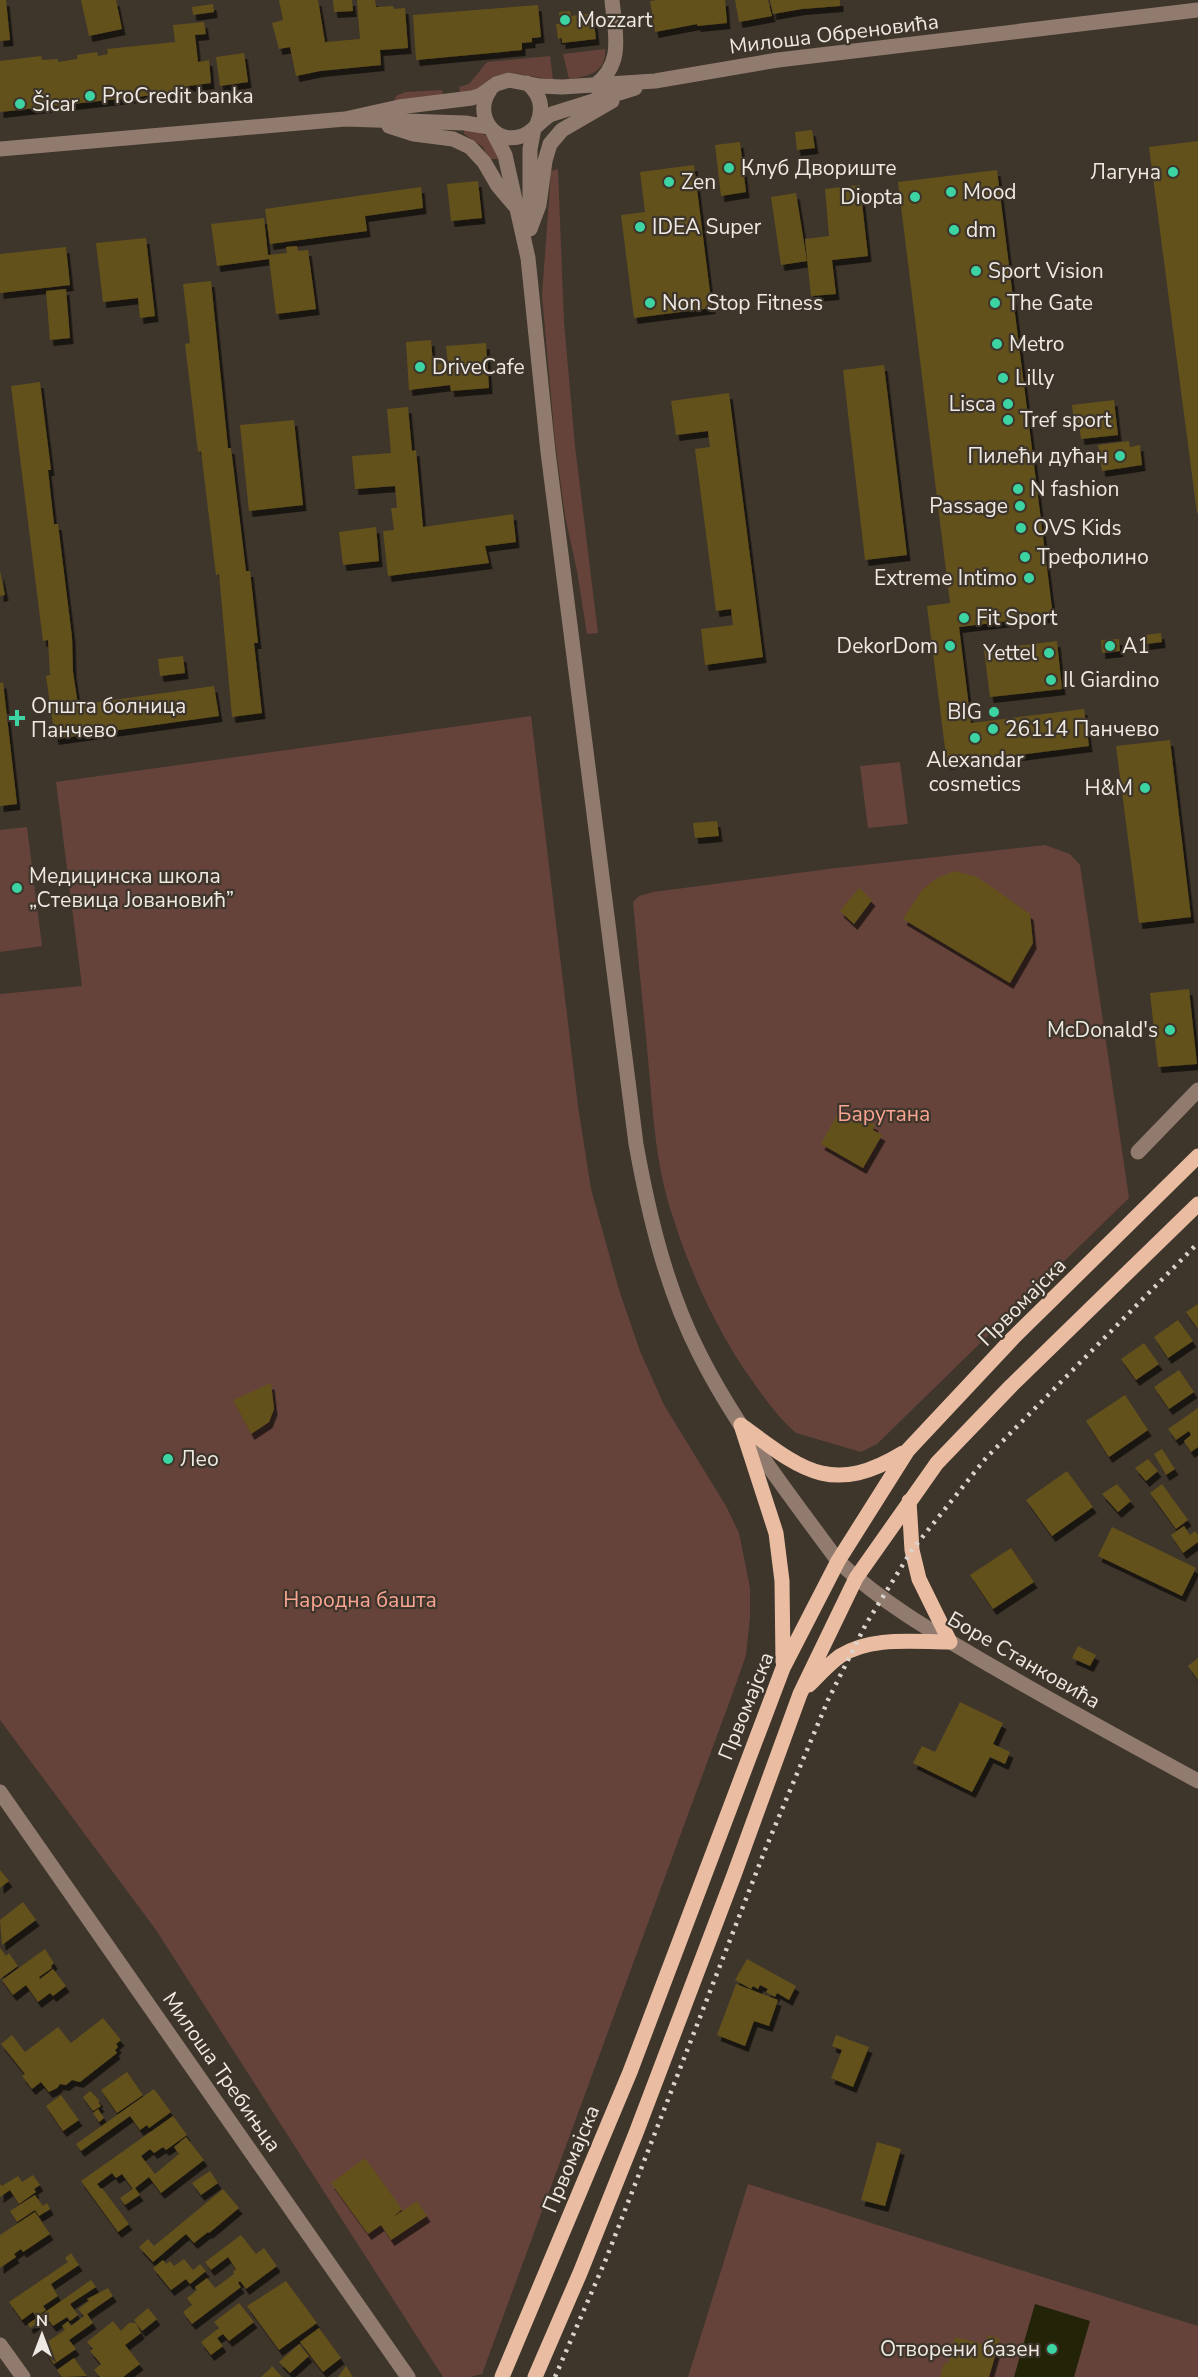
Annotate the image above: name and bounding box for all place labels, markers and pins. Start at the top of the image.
place label: Mozzart [577,6,653,34]
marker: Mozzart [558,13,572,27]
place label: ProCredit banka [102,82,254,110]
marker: ProCredit banka [83,89,97,103]
place label: Šicar [32,90,79,118]
marker: Šicar [13,97,27,111]
place label: Клуб Двориште [741,154,897,182]
place label: Лагуна [1090,158,1161,186]
marker: Клуб Двориште [722,161,736,175]
marker: Лагуна [1166,165,1180,179]
place label: Zen [681,168,716,196]
marker: Zen [662,175,676,189]
place label: Mood [963,178,1017,206]
place label: Diopta [840,183,903,211]
marker: Mood [944,185,958,199]
marker: Diopta [908,190,922,204]
place label: IDEA Super [652,213,762,241]
place label: dm [966,216,996,244]
marker: IDEA Super [633,220,647,234]
marker: dm [947,223,961,237]
place label: Sport Vision [988,257,1104,285]
marker: Sport Vision [969,264,983,278]
place label: Non Stop Fitness [662,289,823,317]
place label: The Gate [1007,289,1093,317]
marker: Non Stop Fitness [643,296,657,310]
marker: The Gate [988,296,1002,310]
place label: Metro [1009,330,1065,358]
marker: Metro [990,337,1004,351]
place label: DriveCafe [432,353,525,381]
marker: DriveCafe [413,360,427,374]
place label: Lilly [1015,364,1054,392]
marker: Lilly [996,371,1010,385]
place label: Lisca [949,390,996,418]
marker: Lisca [1001,397,1015,411]
place label: Tref sport [1020,406,1112,434]
marker: Tref sport [1001,413,1015,427]
place label: Пилећи дућан [967,442,1108,470]
marker: Пилећи дућан [1113,449,1127,463]
place label: N fashion [1030,475,1119,503]
marker: N fashion [1011,482,1025,496]
place label: Passage [929,492,1008,520]
marker: Passage [1013,499,1027,513]
place label: OVS Kids [1033,514,1122,542]
marker: OVS Kids [1014,521,1028,535]
place label: Трефолино [1037,543,1149,571]
marker: Трефолино [1018,550,1032,564]
place label: Extreme Intimo [874,564,1017,592]
marker: Extreme Intimo [1022,571,1036,585]
place label: Fit Sport [976,604,1058,632]
marker: Fit Sport [957,611,971,625]
place label: DekorDom [837,632,938,660]
place label: A1 [1122,632,1150,660]
marker: DekorDom [943,639,957,653]
place label: Yettel [982,639,1038,667]
marker: A1 [1103,639,1117,653]
marker: Yettel [1042,646,1056,660]
place label: Il Giardino [1063,666,1159,694]
marker: Il Giardino [1044,673,1058,687]
place label: Општа болница Панчево [31,692,186,744]
place label: BIG [947,698,982,726]
marker: BIG [987,705,1001,719]
marker: Општа болница Панчево [8,709,26,727]
place label: 26114 Панчево [1005,715,1159,743]
marker: 26114 Панчево [986,722,1000,736]
marker: Alexandar cosmetics [968,731,982,745]
place label: Alexandar cosmetics [926,746,1024,798]
place label: H&M [1085,774,1133,802]
marker: H&M [1138,781,1152,795]
place label: Медицинска школа „Стевица Јовановић” [29,862,234,914]
marker: Медицинска школа „Стевица Јовановић” [10,881,24,895]
place label: McDonald's [1047,1016,1158,1044]
marker: McDonald's [1163,1023,1177,1037]
place label: Лео [180,1445,219,1473]
marker: Лео [161,1452,175,1466]
place label: Отворени базен [880,2335,1040,2363]
marker: Отворени базен [1045,2342,1059,2356]

